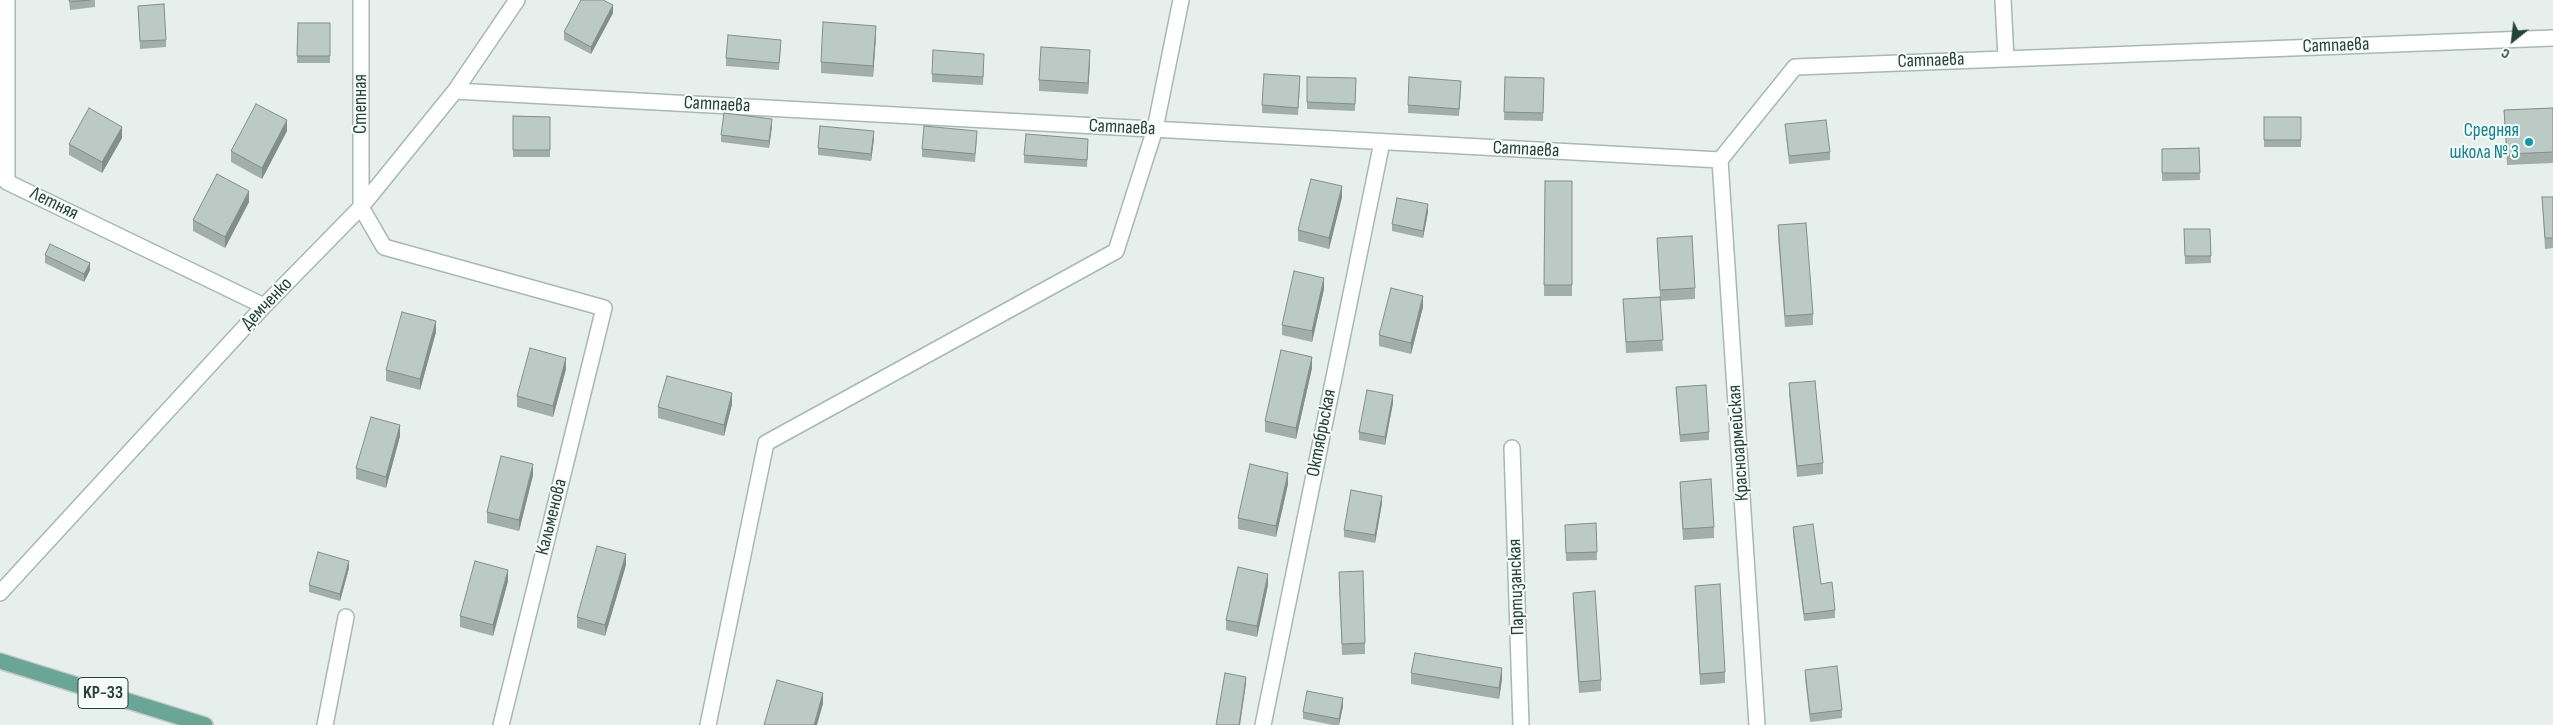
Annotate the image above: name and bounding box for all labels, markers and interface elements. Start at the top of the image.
north arrow [2488,15,2538,65]
street label: Сатпаева [2302,33,2370,59]
text: С [2498,44,2513,63]
street label: Сатпаева [1897,48,1965,74]
street label: Степная [350,74,372,134]
street label: Сатпаева [683,92,751,118]
street label: Сатпаева [1088,115,1156,141]
place label: Средняя школа № 3 [2450,120,2519,164]
marker: Средняя школа № 3 [2523,136,2535,148]
street label: Сатпаева [1492,137,1560,163]
street label: Летняя [26,183,82,225]
street label: Демченко [237,273,297,335]
street label: Красноармейская [1724,384,1754,502]
street label: Октябрьская [1302,387,1342,479]
street label: Кальменова [532,476,572,558]
street label: Партизанская [1504,538,1530,636]
road number: KP-33 [78,678,128,708]

